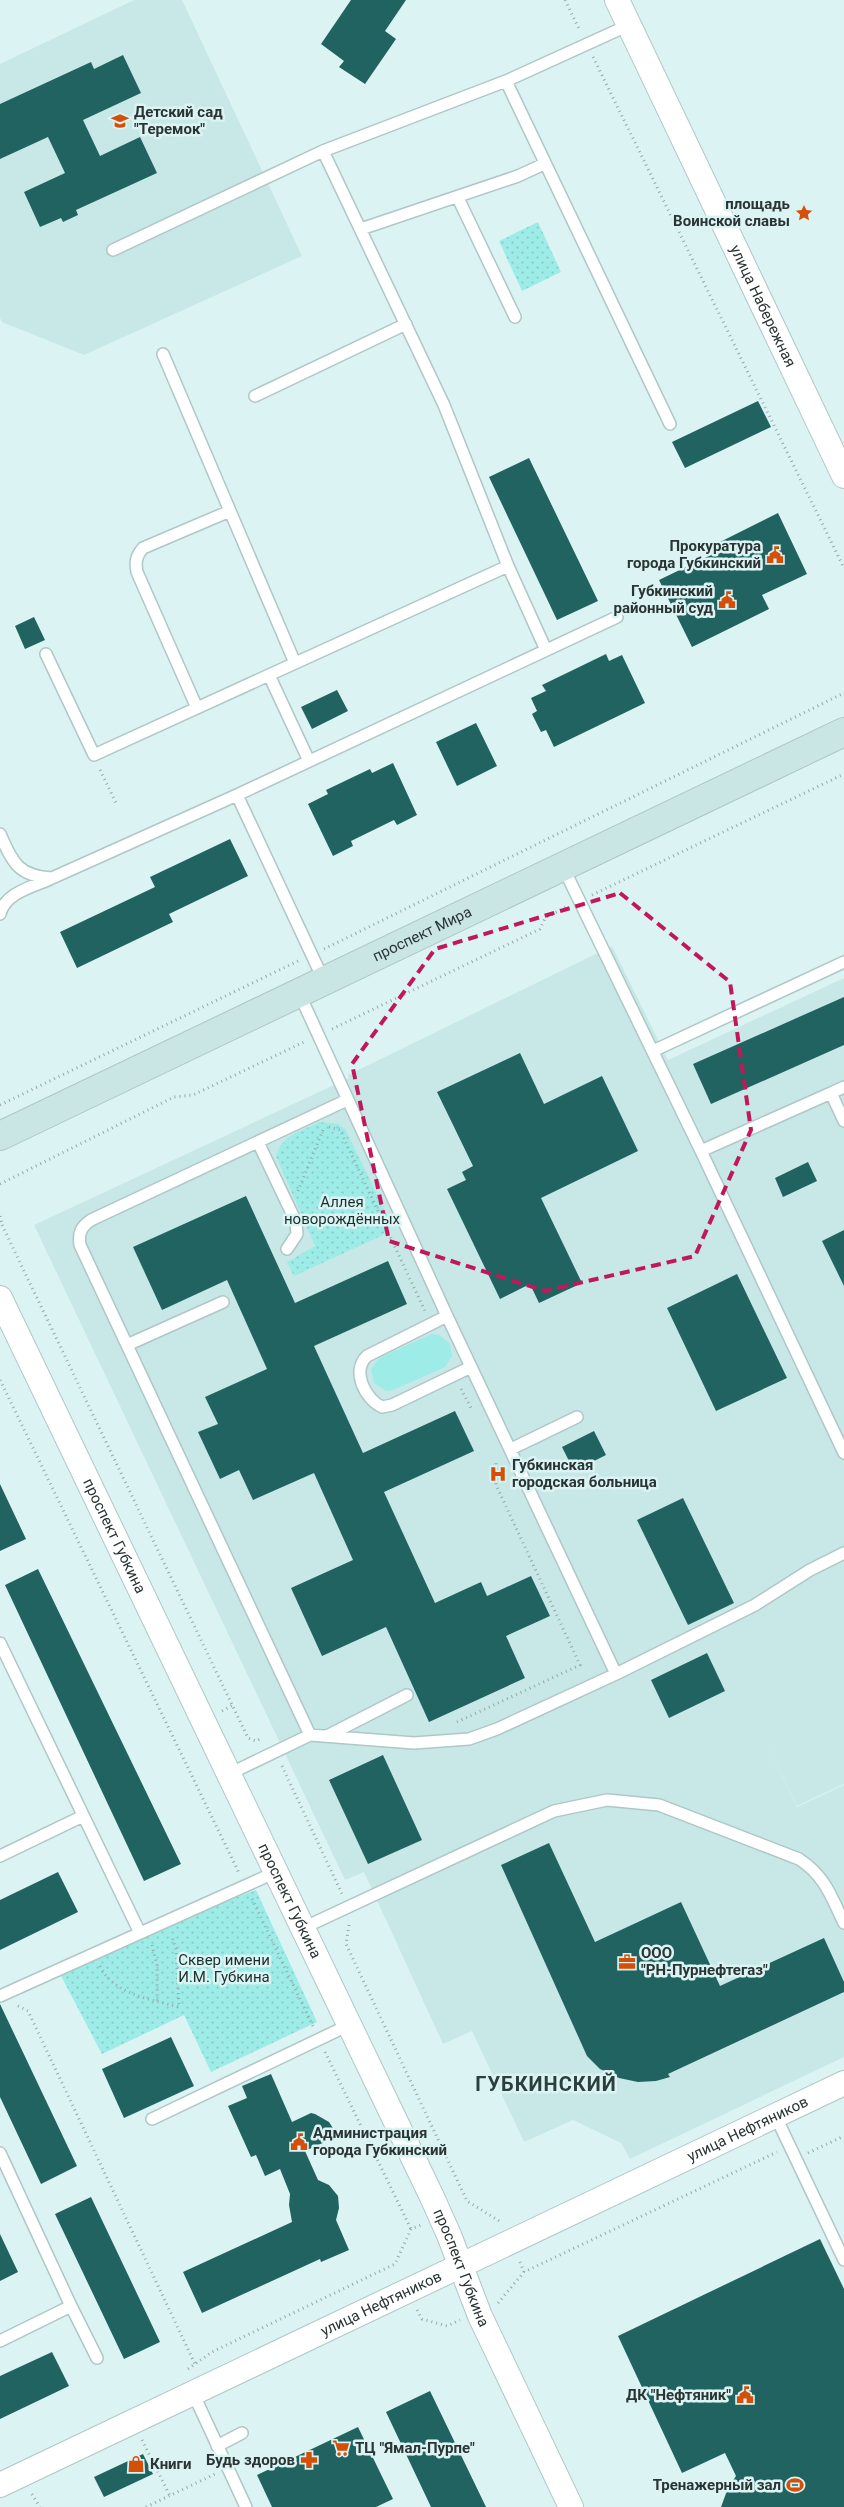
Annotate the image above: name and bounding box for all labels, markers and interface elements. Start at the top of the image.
place label: Детский сад "Теремок" [134,103,223,138]
school or university icon: Детский сад "Теремок" [110,111,130,131]
place label: площадь Воинской славы [673,195,790,230]
place icon: площадь Воинской славы [794,203,814,223]
street label: улица Набережная [726,242,800,370]
place label: Прокуратура города Губкинский [627,537,761,572]
public building icon: Прокуратура города Губкинский [765,545,785,565]
place label: Губкинский районный суд [614,582,714,617]
public building icon: Губкинский районный суд [717,590,737,610]
street label: проспект Мира [370,903,475,965]
park label: Аллея новорождённых [284,1193,401,1228]
place label: Губкинская городская больница [512,1456,657,1491]
hospital icon: Губкинская городская больница [488,1464,508,1484]
street label: проспект Губкина [79,1476,150,1596]
street label: проспект Губкина [254,1841,325,1961]
place label: ООО "РН-Пурнефтегаз" [641,1944,768,1979]
park label: Сквер имени И.М. Губкина [178,1951,270,1986]
office icon: ООО "РН-Пурнефтегаз" [617,1952,637,1972]
district label: ГУБКИНСКИЙ [475,2072,617,2096]
street label: улица Нефтяников [684,2092,811,2165]
place label: Администрация города Губкинский [313,2124,447,2159]
public building icon: Администрация города Губкинский [289,2132,309,2152]
street label: проспект Губкина [429,2206,493,2330]
street label: улица Нефтяников [318,2267,444,2340]
public building icon: ДК "Нефтяник" [735,2385,755,2405]
place label: ДК "Нефтяник" [626,2386,731,2404]
supermarket icon: ТЦ "Ямал-Пурпе" [331,2438,351,2458]
place label: ТЦ "Ямал-Пурпе" [355,2439,475,2457]
pharmacy icon: Будь здоров [299,2450,319,2470]
place label: Будь здоров [206,2451,295,2469]
shop icon: Книги [126,2454,146,2474]
place label: Книги [150,2455,191,2473]
sports icon: Тренажерный зал [785,2475,805,2495]
place label: Тренажерный зал [653,2476,781,2494]

